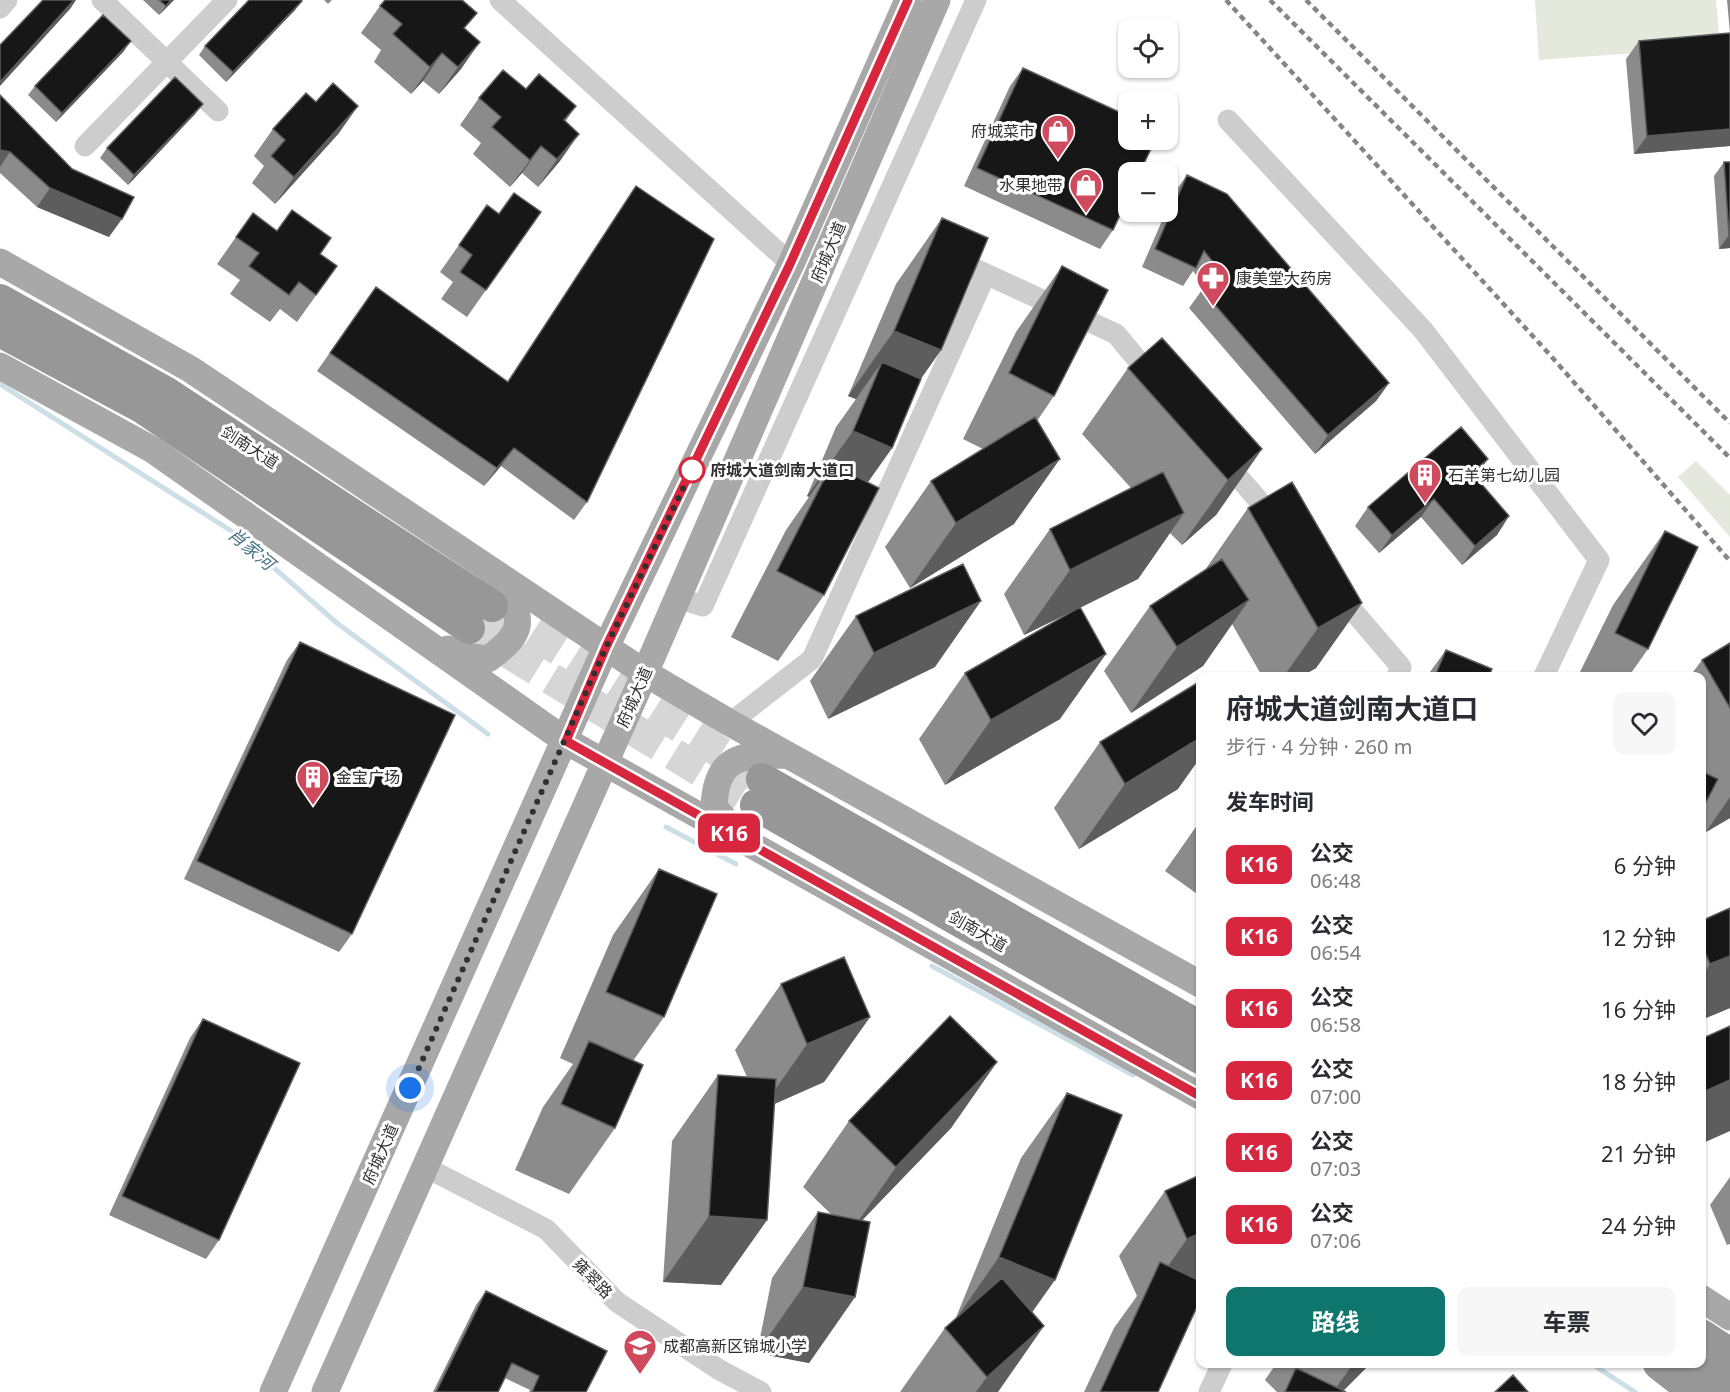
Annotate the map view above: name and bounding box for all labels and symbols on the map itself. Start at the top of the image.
shop icon: 府城菜市 [1040,113,1076,160]
place label: 府城菜市 [971,120,1035,142]
shop icon: 水果地带 [1068,167,1104,214]
place label: 水果地带 [999,174,1063,196]
street label: 府城大道 [805,218,851,286]
pharmacy icon: 康美堂大药房 [1195,260,1231,307]
place label: 康美堂大药房 [1236,267,1332,289]
street label: 剑南大道 [217,420,283,474]
marker: 府城大道剑南大道口 [679,457,705,483]
building icon: 石羊第七幼儿园 [1407,457,1443,504]
place label: 府城大道剑南大道口 [710,459,854,481]
place label: 石羊第七幼儿园 [1448,464,1560,486]
water label: 肖家河 [223,522,282,577]
street label: 府城大道 [611,663,657,731]
building icon: 金宝广场 [295,759,331,806]
place label: 金宝广场 [336,766,400,788]
line badge: K16 [694,814,764,852]
street label: 剑南大道 [945,905,1011,957]
your location [395,1073,425,1103]
street label: 府城大道 [357,1120,403,1188]
street label: 雍翠路 [568,1253,618,1303]
school or university icon: 成都高新区锦城小学 [622,1328,658,1375]
place label: 成都高新区锦城小学 [663,1335,807,1357]

